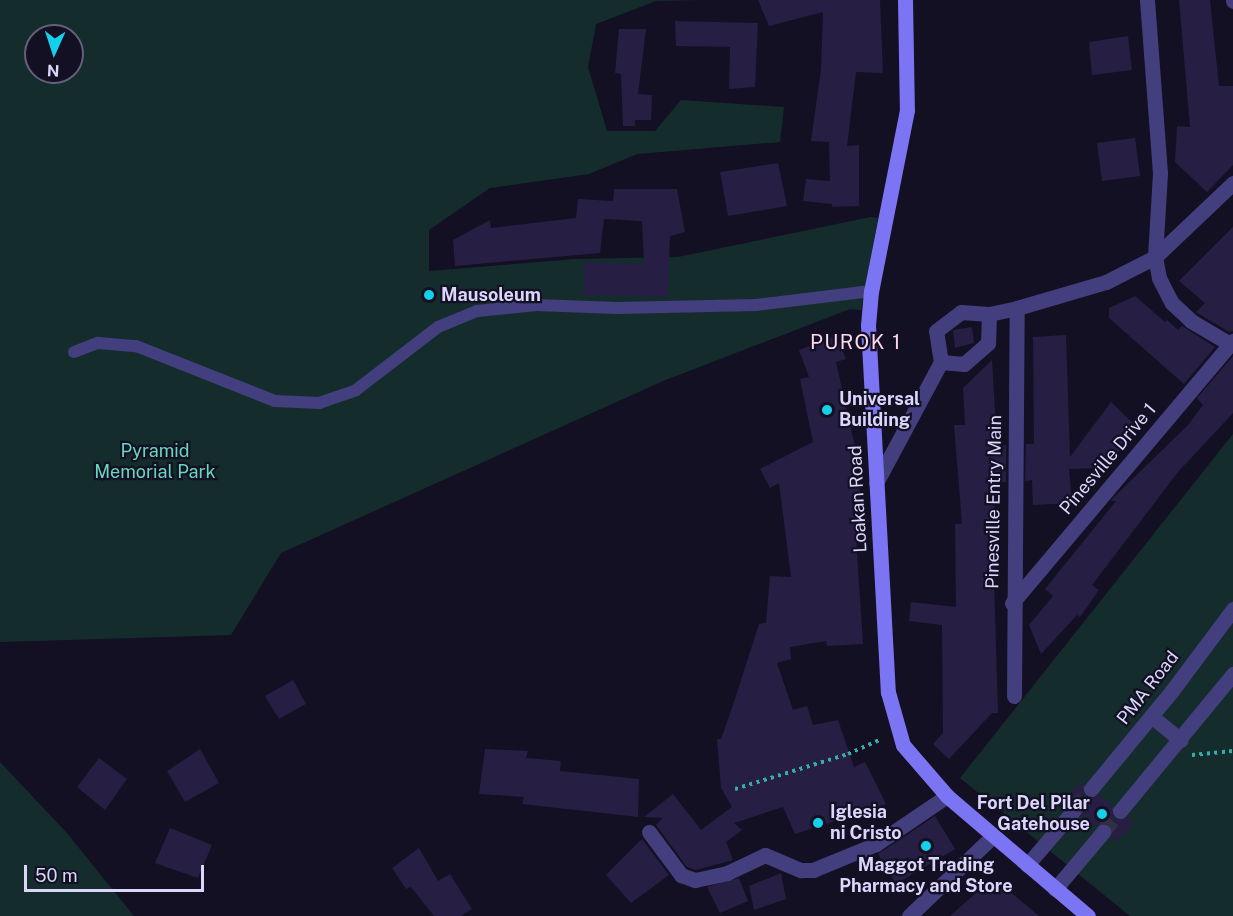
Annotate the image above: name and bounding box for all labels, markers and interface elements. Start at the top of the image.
north arrow [24,24,84,84]
text: N [46,61,60,80]
place label: Mausoleum [441,284,541,306]
marker: Mausoleum [422,288,436,302]
district label: PUROK 1 [810,330,902,354]
place label: Universal Building [839,389,920,432]
street label: Pinesville Drive 1 [1055,399,1161,519]
marker: Universal Building [820,403,834,417]
street label: Pinesville Entry Main [982,415,1006,589]
park label: Pyramid Memorial Park [94,441,216,484]
street label: Loakan Road [844,445,872,553]
street label: PMA Road [1113,647,1183,729]
place label: Fort Del Pilar Gatehouse [977,793,1090,836]
place label: Iglesia ni Cristo [830,802,902,844]
marker: Fort Del Pilar Gatehouse [1095,807,1109,821]
marker: Iglesia ni Cristo [811,816,825,830]
marker: Maggot Trading Pharmacy and Store [919,839,933,853]
scale bar [27,853,207,891]
place label: Maggot Trading Pharmacy and Store [839,855,1013,898]
text: 50 m [35,865,78,886]

